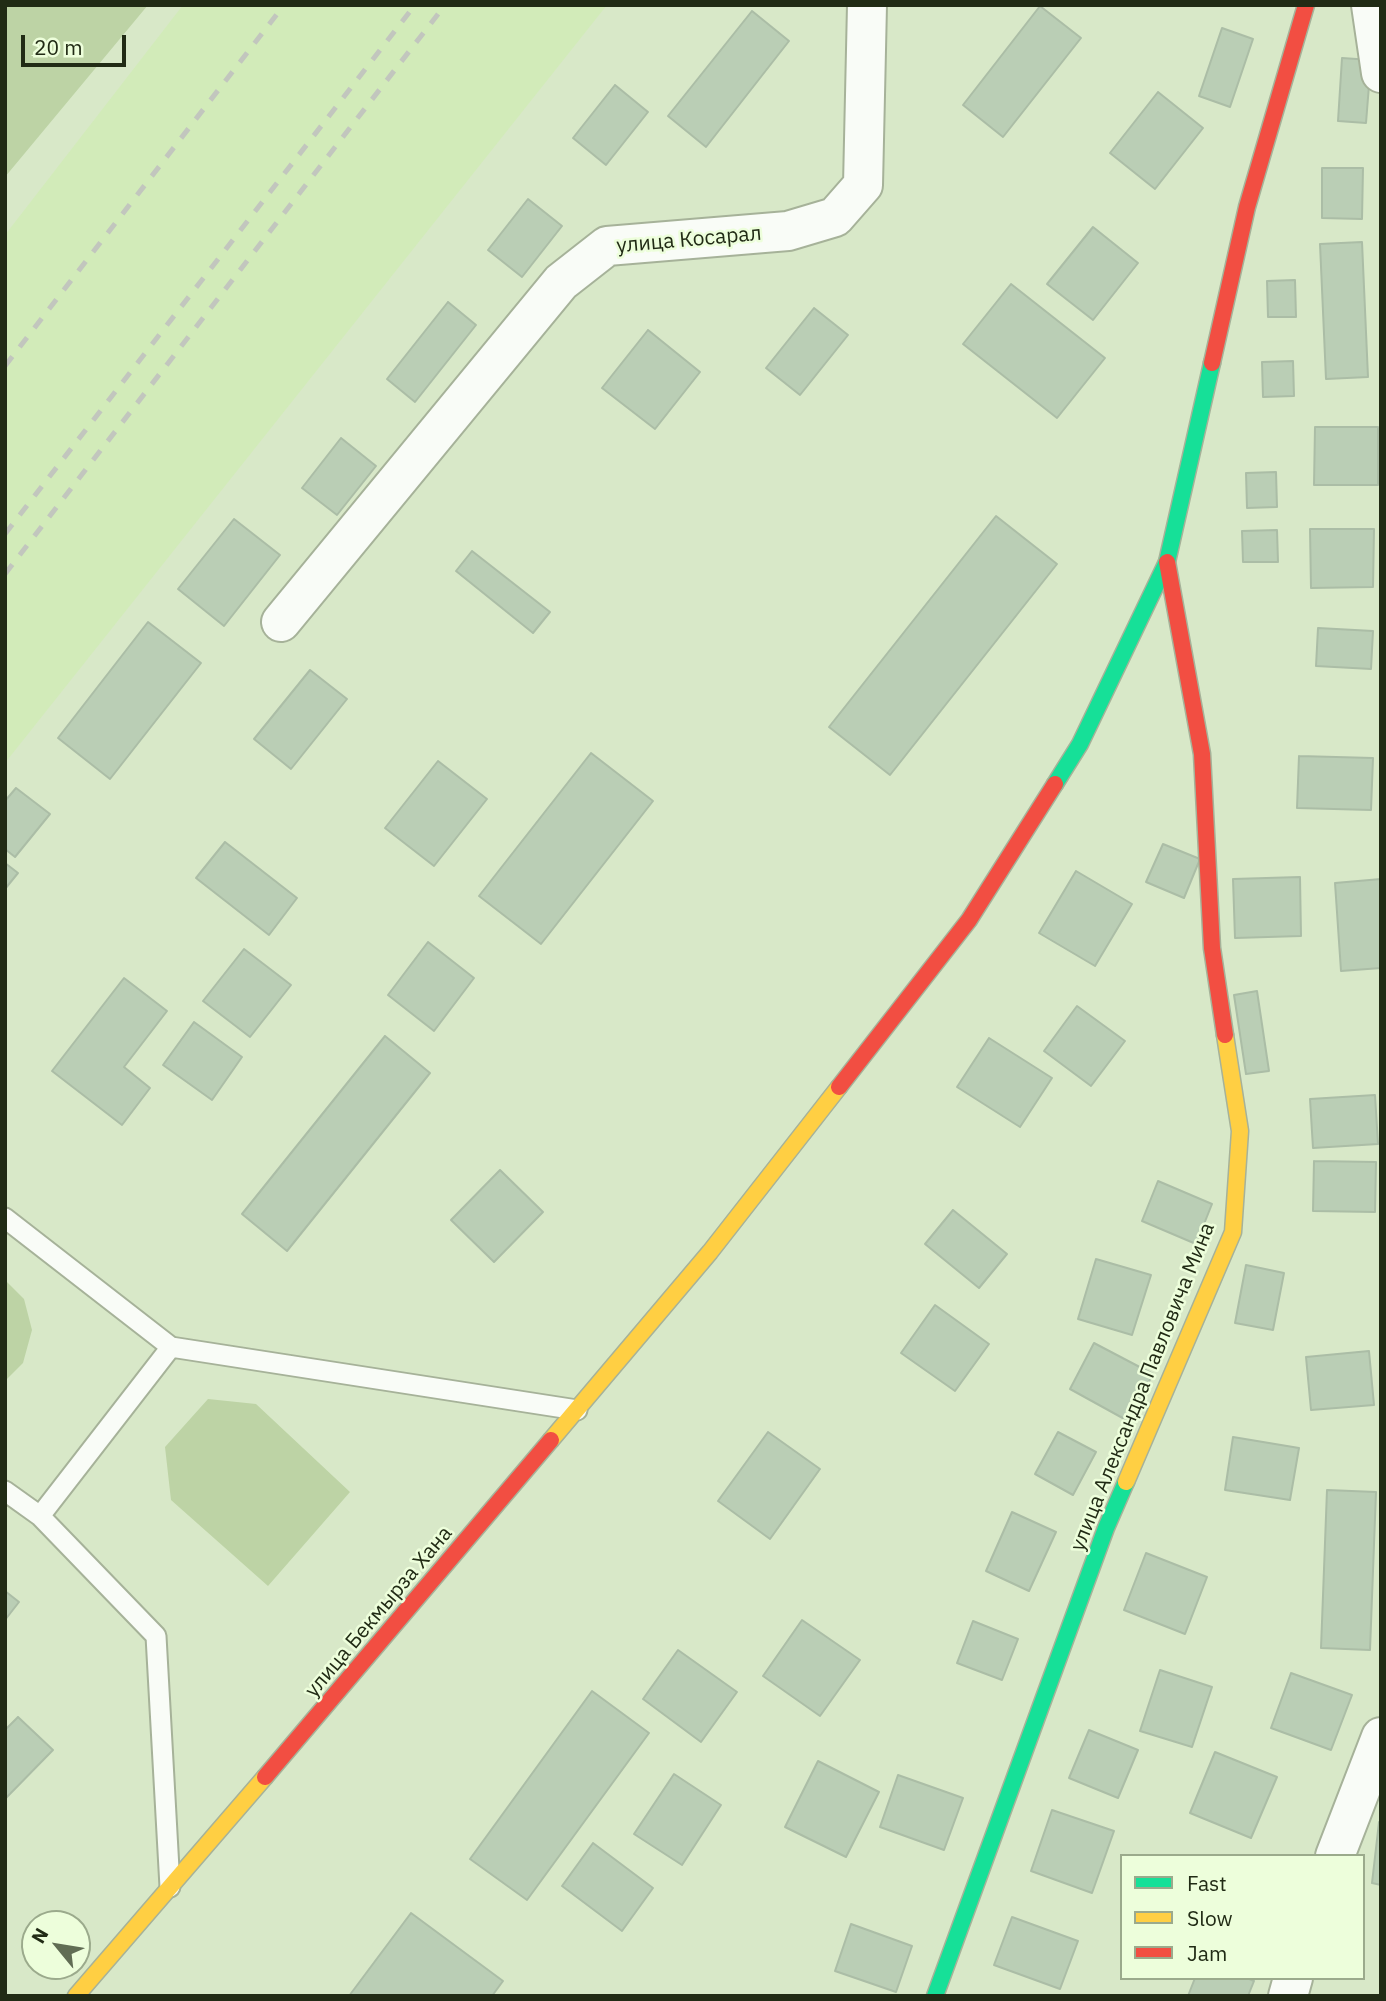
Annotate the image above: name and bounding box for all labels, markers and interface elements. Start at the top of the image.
scale bar [24,21,130,65]
text: 20 m [34,33,83,61]
street label: улица Косарал [615,221,763,259]
street label: улица Александра Павловича Мина [1065,1219,1221,1555]
street label: улица Бекмырза Хана [300,1521,458,1703]
legend [1120,1854,1365,1980]
text: Fast [1187,1869,1227,1897]
text: Slow [1187,1904,1233,1932]
north arrow [21,1910,91,1980]
text: N [26,1924,53,1947]
text: Jam [1187,1939,1227,1967]

